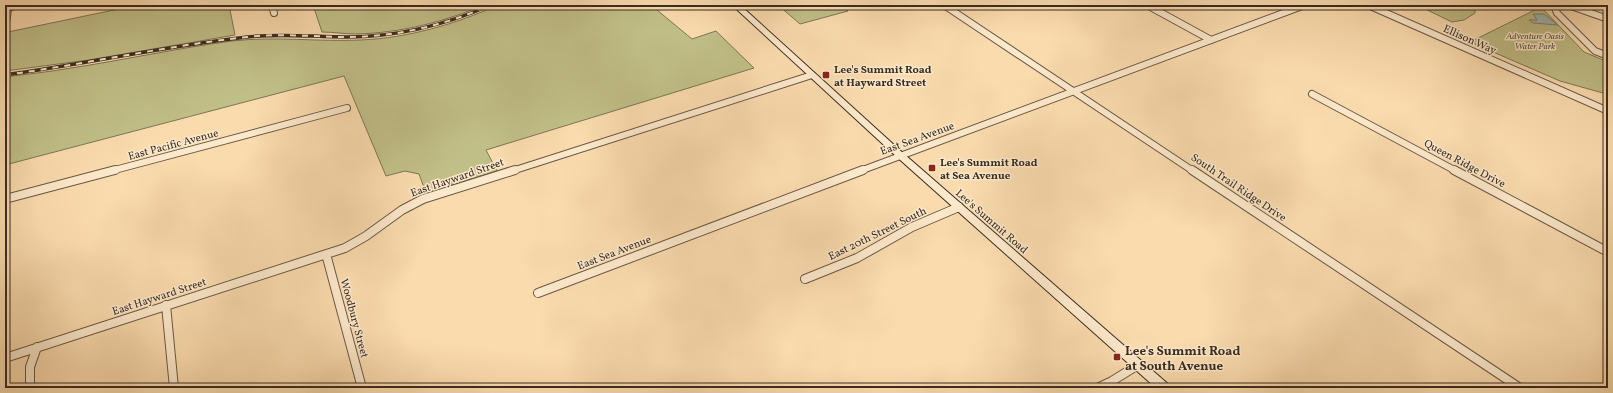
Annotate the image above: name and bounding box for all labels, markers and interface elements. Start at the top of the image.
street label: Ellison Way [1440,22,1498,59]
park label: Adventure Oasis Water Park [1505,30,1564,53]
place label: Lee's Summit Road at Hayward Street [834,63,932,91]
marker: Lee's Summit Road at Hayward Street [821,70,831,80]
street label: East Sea Avenue [878,119,957,160]
street label: East Pacific Avenue [127,126,220,165]
street label: Queen Ridge Drive [1421,136,1508,192]
street label: South Trail Ridge Drive [1187,151,1289,226]
street label: East Hayward Street [409,155,506,201]
place label: Lee's Summit Road at Sea Avenue [940,156,1038,184]
marker: Lee's Summit Road at Sea Avenue [927,163,937,173]
street label: Lee's Summit Road [952,186,1030,258]
street label: East 20th Street South [826,204,930,265]
street label: East Sea Avenue [576,232,654,274]
street label: East Hayward Street [111,275,209,320]
street label: Woodbury Street [336,277,371,360]
place label: Lee's Summit Road at South Avenue [1125,343,1240,376]
marker: Lee's Summit Road at South Avenue [1112,352,1122,362]

